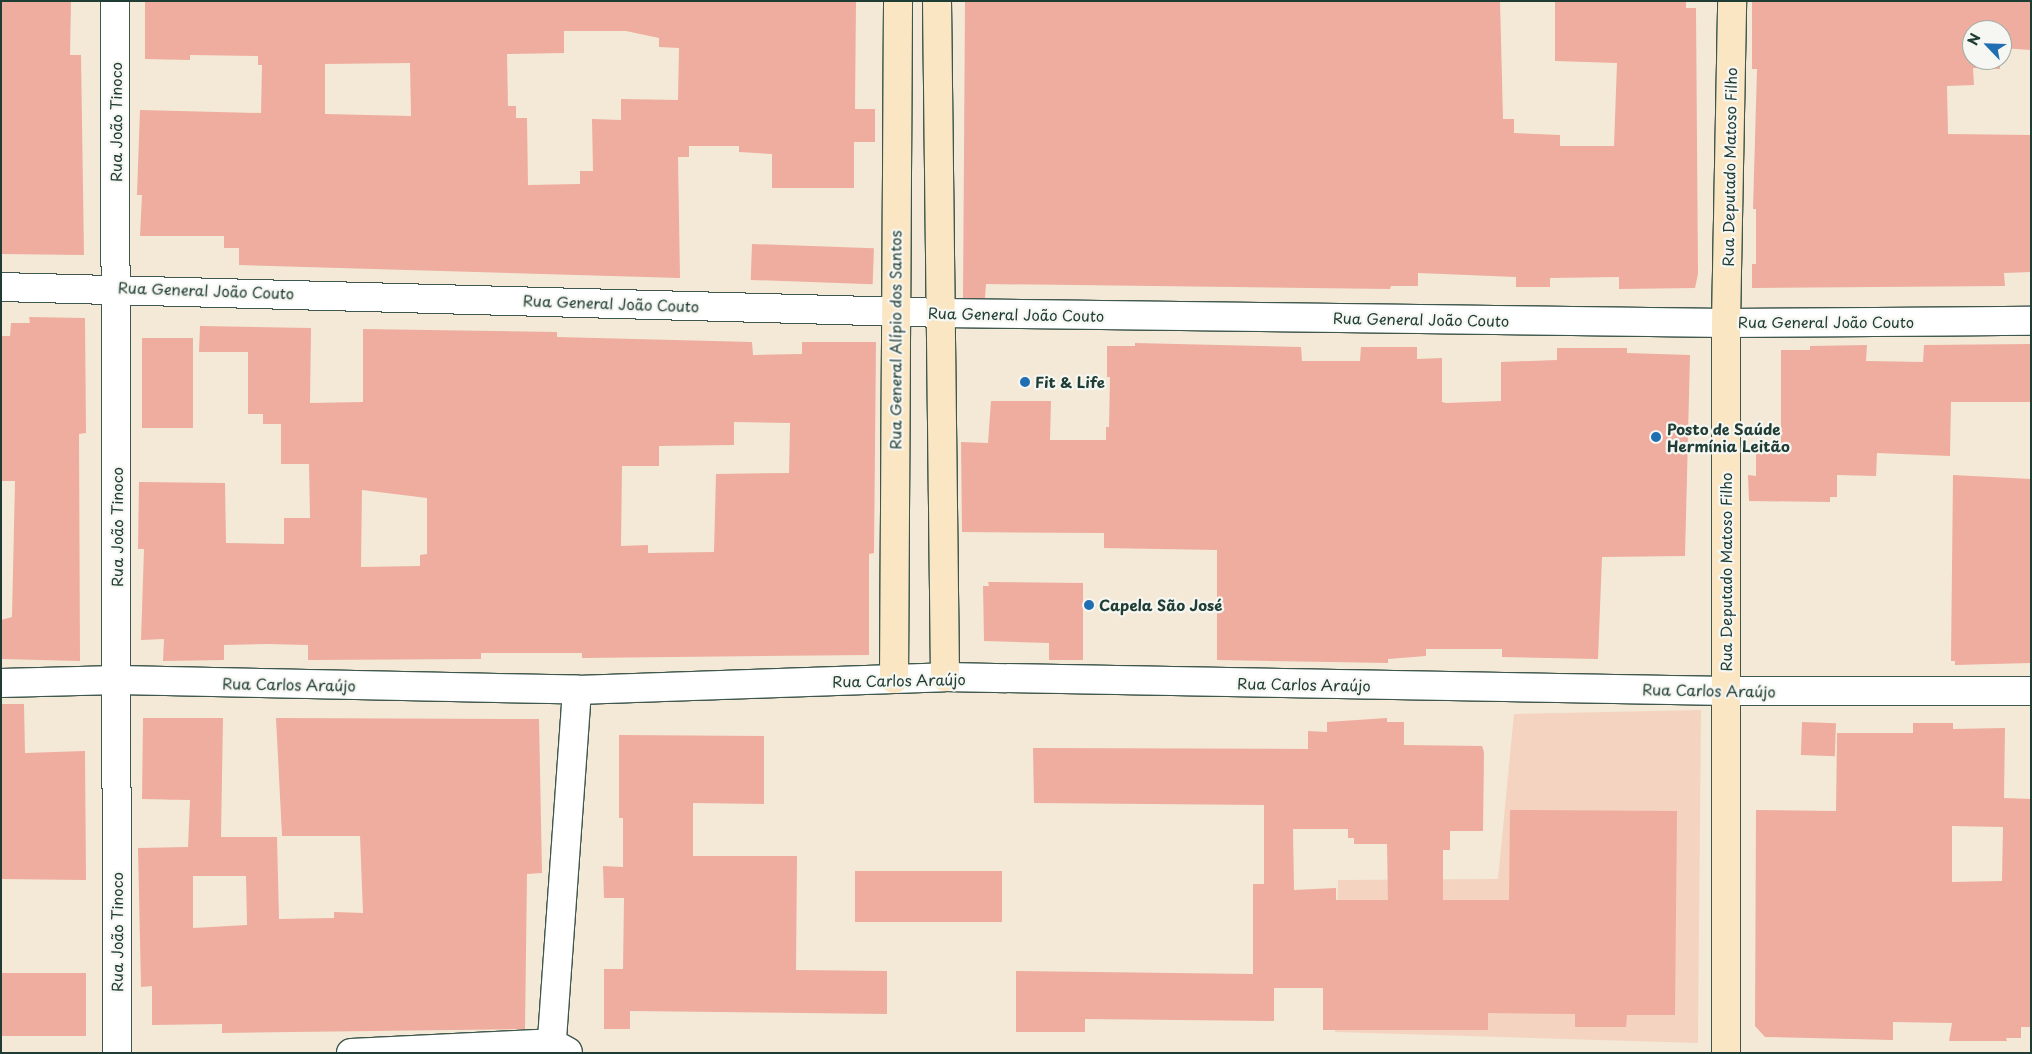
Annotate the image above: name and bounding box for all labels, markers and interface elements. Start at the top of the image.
north arrow [1962,20,2012,70]
text: N [1962,30,1986,48]
street label: Rua João Tinoco [107,61,125,183]
street label: Rua Deputado Matoso Filho [1718,66,1740,268]
street label: Rua General Alípio dos Santos [886,230,904,450]
street label: Rua General João Couto [117,278,295,302]
street label: Rua General João Couto [522,291,700,315]
street label: Rua General João Couto [927,303,1105,325]
street label: Rua General João Couto [1332,308,1510,330]
street label: Rua General João Couto [1737,313,1915,331]
place label: Fit & Life [1035,373,1105,391]
marker: Fit & Life [1019,376,1031,388]
place label: Posto de Saúde Hermínia Leitão [1667,419,1789,454]
marker: Posto de Saúde Hermínia Leitão [1649,430,1663,444]
street label: Rua João Tinoco [108,466,126,588]
street label: Rua Deputado Matoso Filho [1717,471,1735,673]
place label: Capela São José [1099,596,1223,614]
marker: Capela São José [1083,599,1095,611]
street label: Rua Carlos Araújo [832,670,966,690]
street label: Rua Carlos Araújo [222,674,356,694]
street label: Rua Carlos Araújo [1237,674,1371,694]
street label: Rua Carlos Araújo [1642,680,1776,700]
street label: Rua João Tinoco [108,871,126,993]

